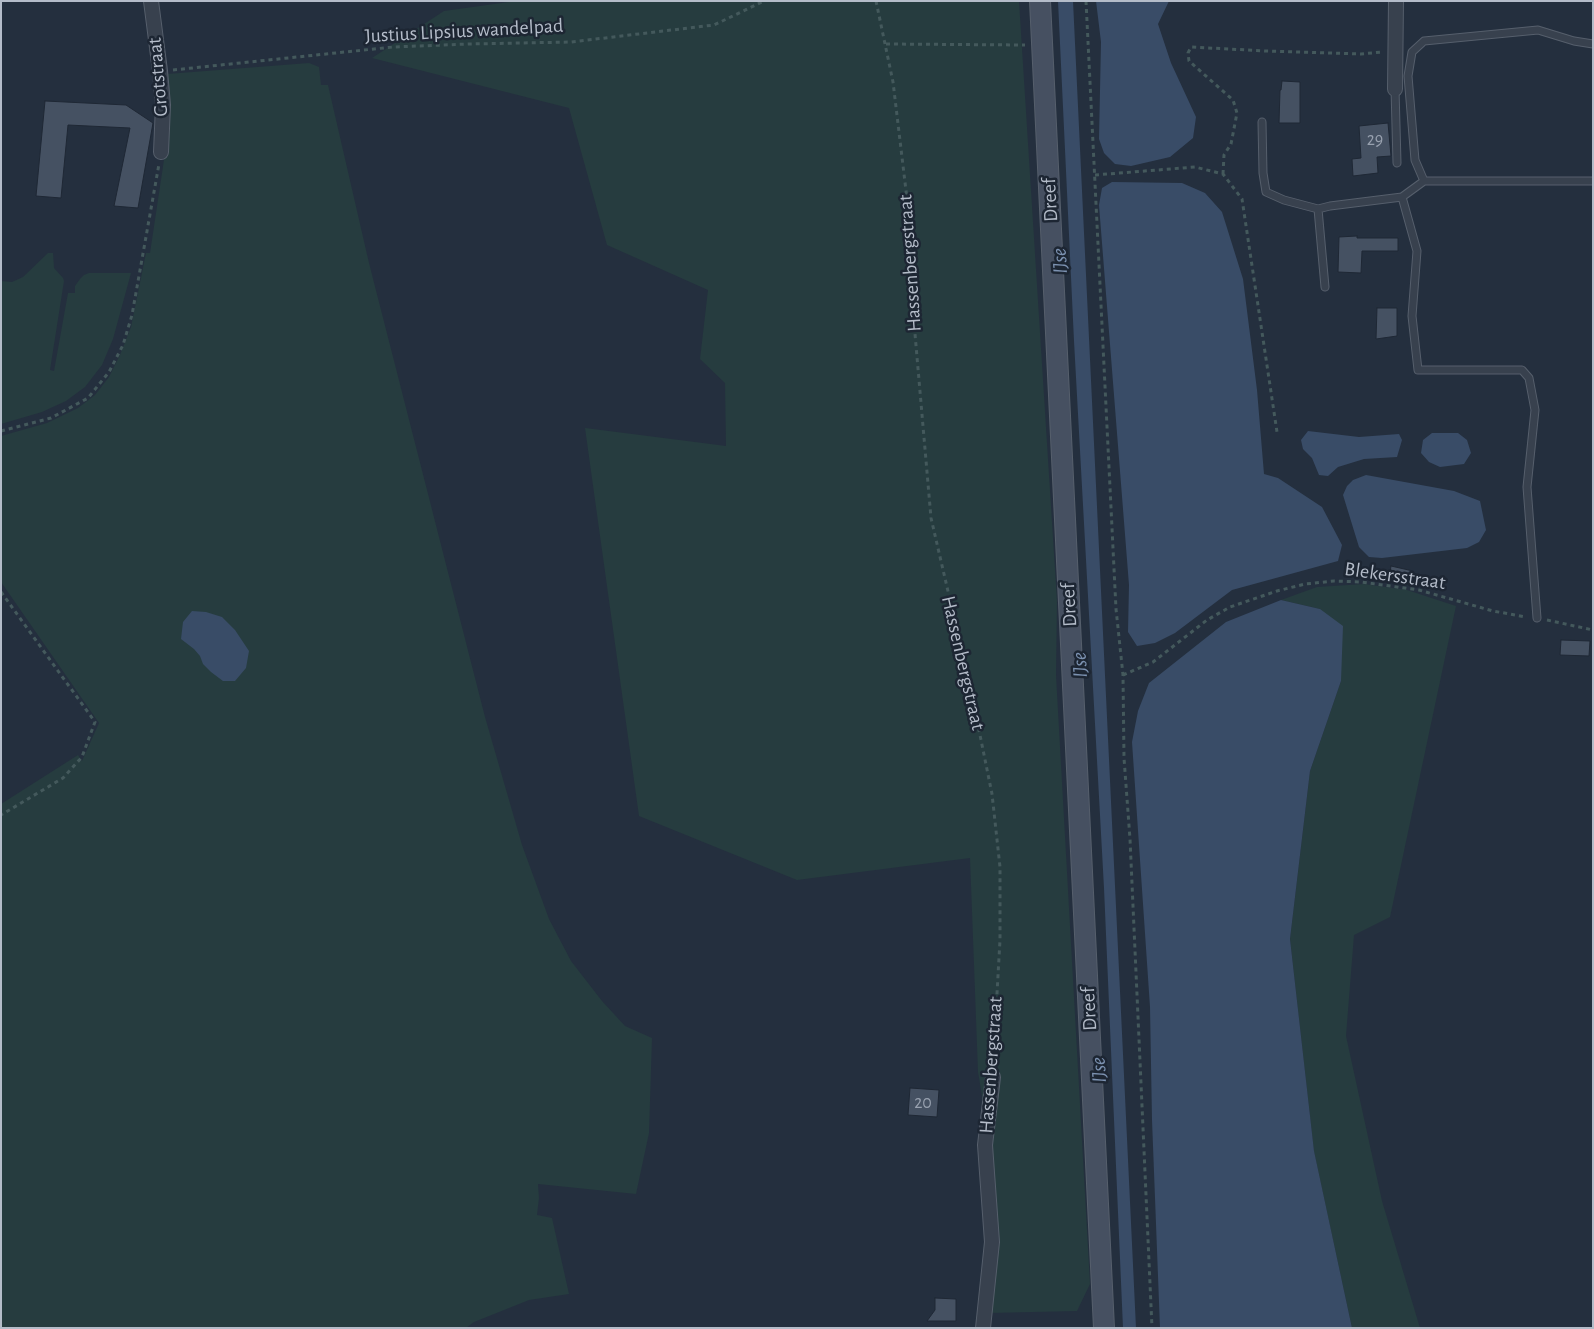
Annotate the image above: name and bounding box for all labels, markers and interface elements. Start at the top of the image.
street label: Justius Lipsius wandelpad [364,14,564,48]
street label: Grotstraat [143,37,173,117]
house number: 29 [1367,129,1383,151]
street label: Dreef [1037,177,1063,223]
street label: Hassenbergstraat [893,194,927,332]
water label: IJse [1047,247,1073,275]
street label: Blekersstraat [1343,557,1447,595]
street label: Dreef [1056,582,1082,628]
street label: Hassenbergstraat [936,593,990,733]
water label: IJse [1067,651,1093,679]
street label: Dreef [1076,986,1102,1032]
street label: Hassenbergstraat [974,996,1008,1134]
water label: IJse [1086,1056,1112,1084]
house number: 20 [914,1092,932,1114]

